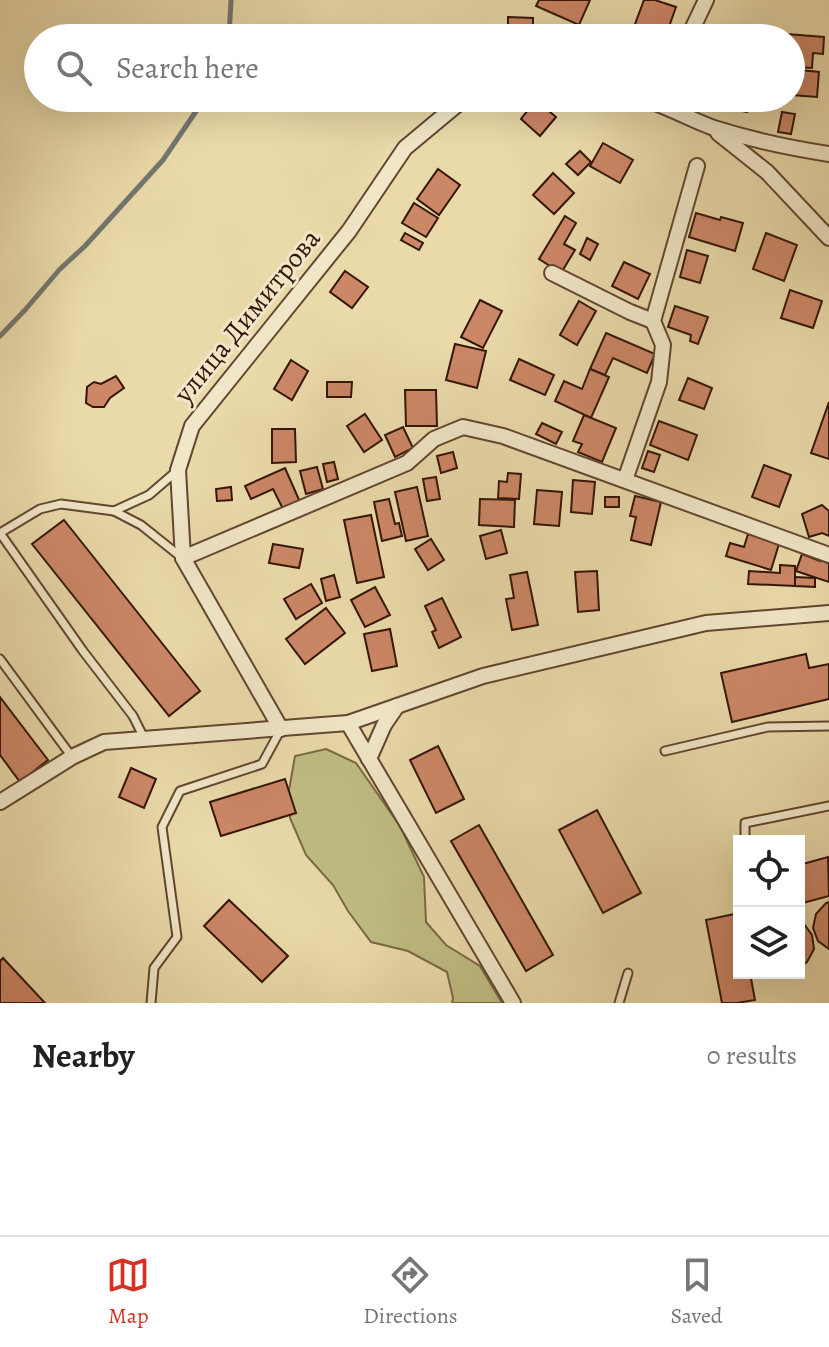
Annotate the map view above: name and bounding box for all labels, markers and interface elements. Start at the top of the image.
search box [24,24,805,112]
icon: search [52,46,96,90]
text: Search here [116,48,259,88]
street label: улица Димитрова [164,221,329,412]
map controls [733,835,805,979]
button: locate [733,835,805,907]
button: layers [733,907,805,979]
text: Nearby [32,1032,135,1079]
text: 0 results [707,1038,797,1073]
tab: Map [106,1253,150,1331]
tab: Directions [363,1253,458,1331]
tab: Saved [670,1253,723,1331]

